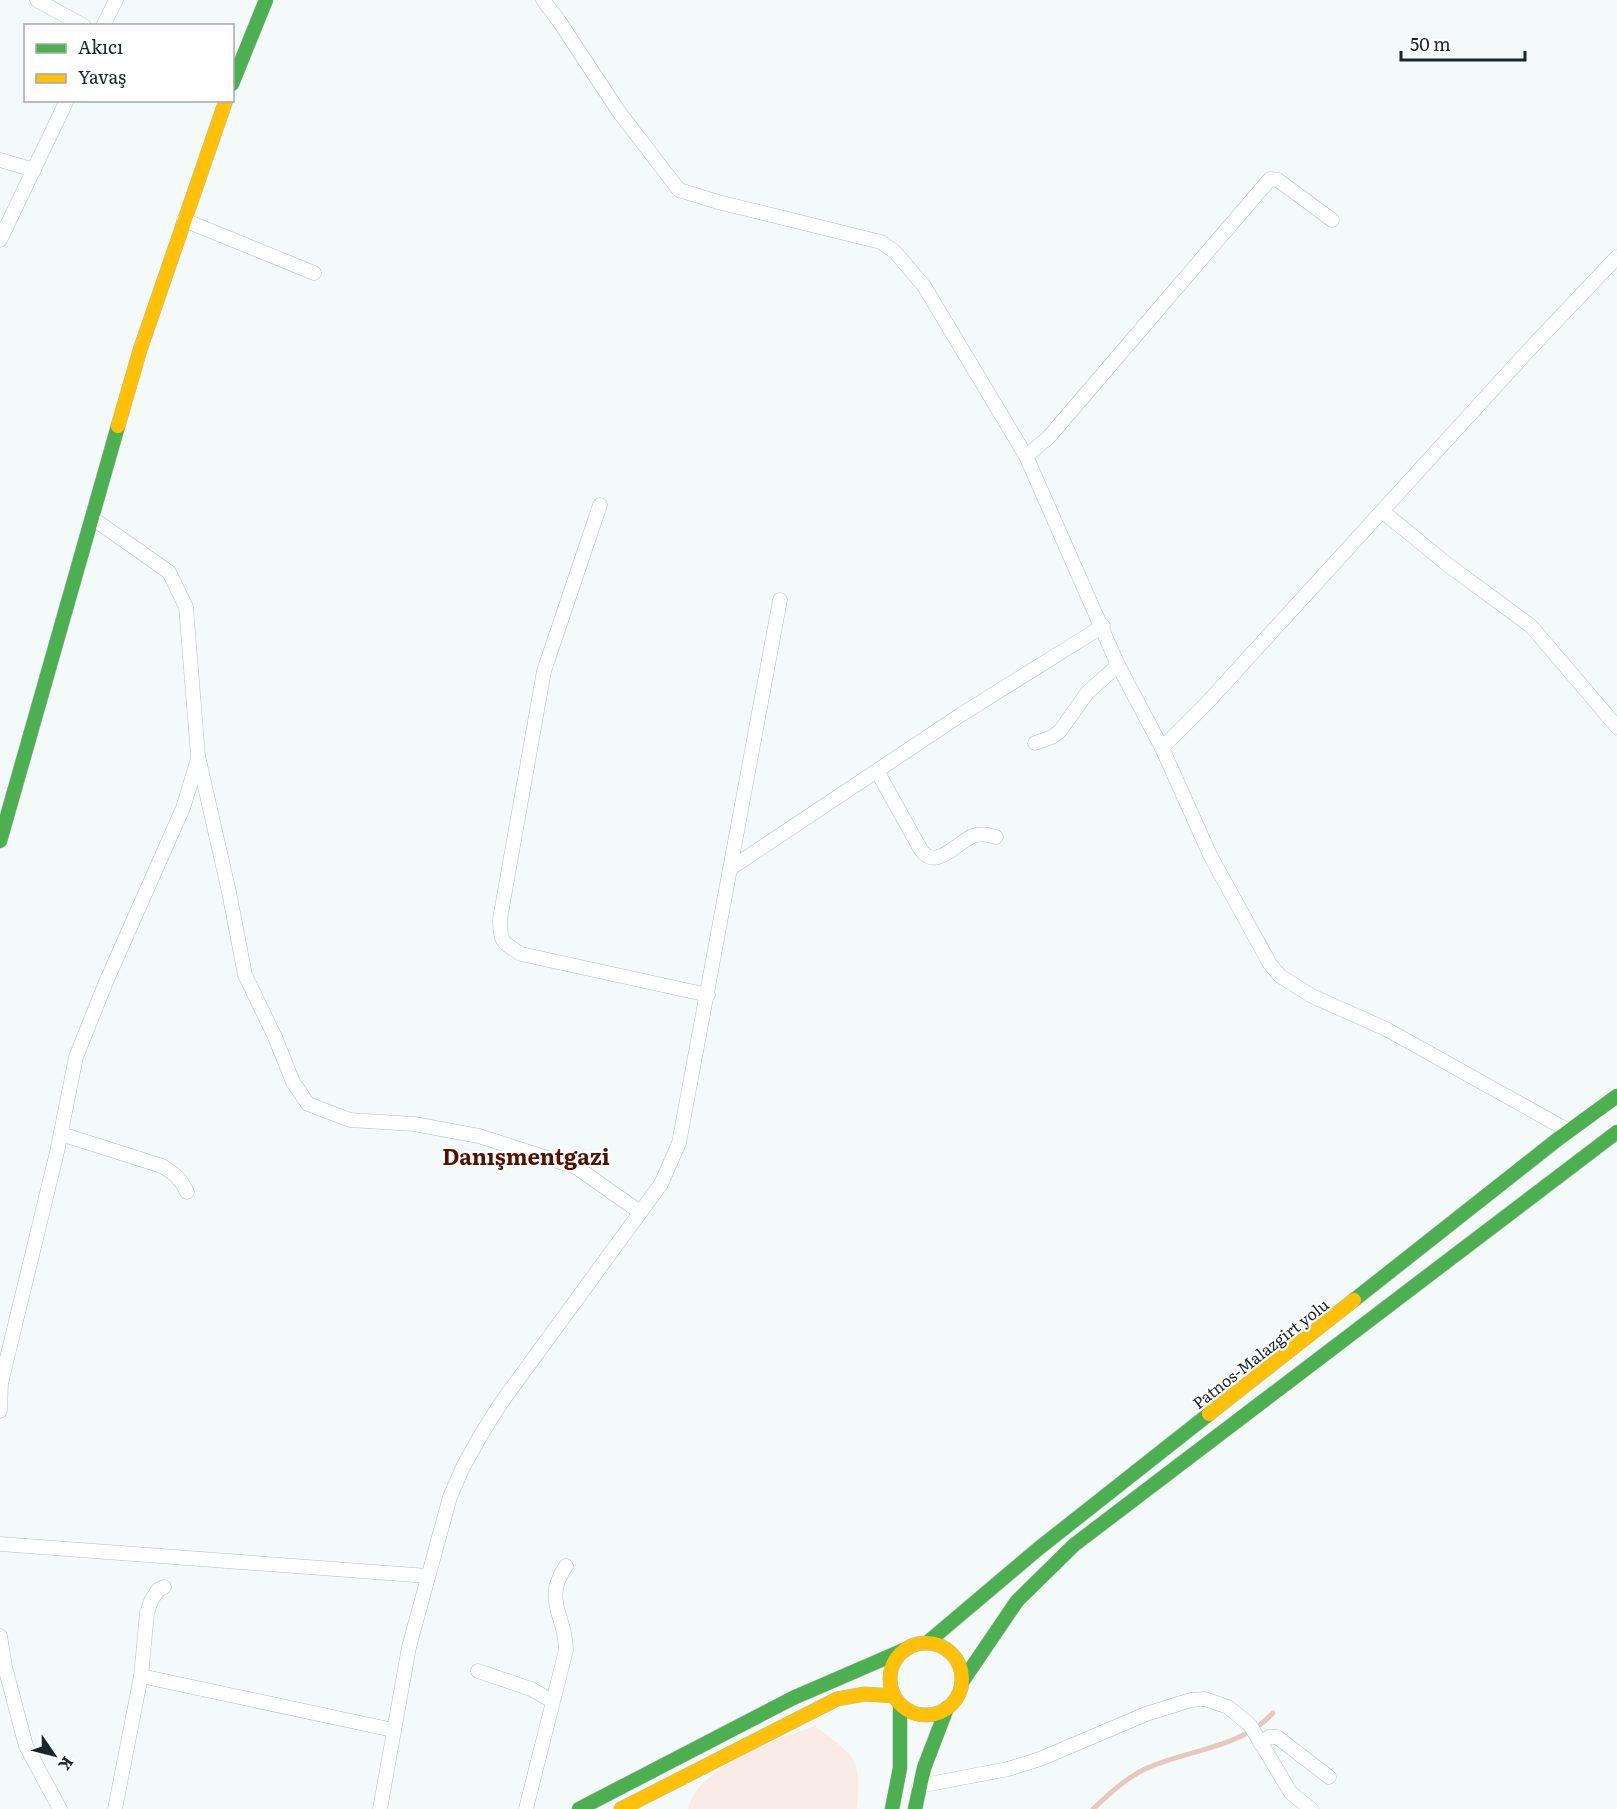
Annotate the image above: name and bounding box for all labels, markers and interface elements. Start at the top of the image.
legend [24,24,234,102]
scale bar [1401,24,1526,62]
text: 50 m [1410,30,1451,57]
text: Akıcı [78,33,123,60]
text: Yavaş [78,63,126,90]
district label: Danışmentgazi [442,1139,610,1172]
street label: Patnos-Malazgirt yolu [1187,1292,1333,1414]
north arrow [24,1725,84,1785]
text: K [53,1752,81,1777]

